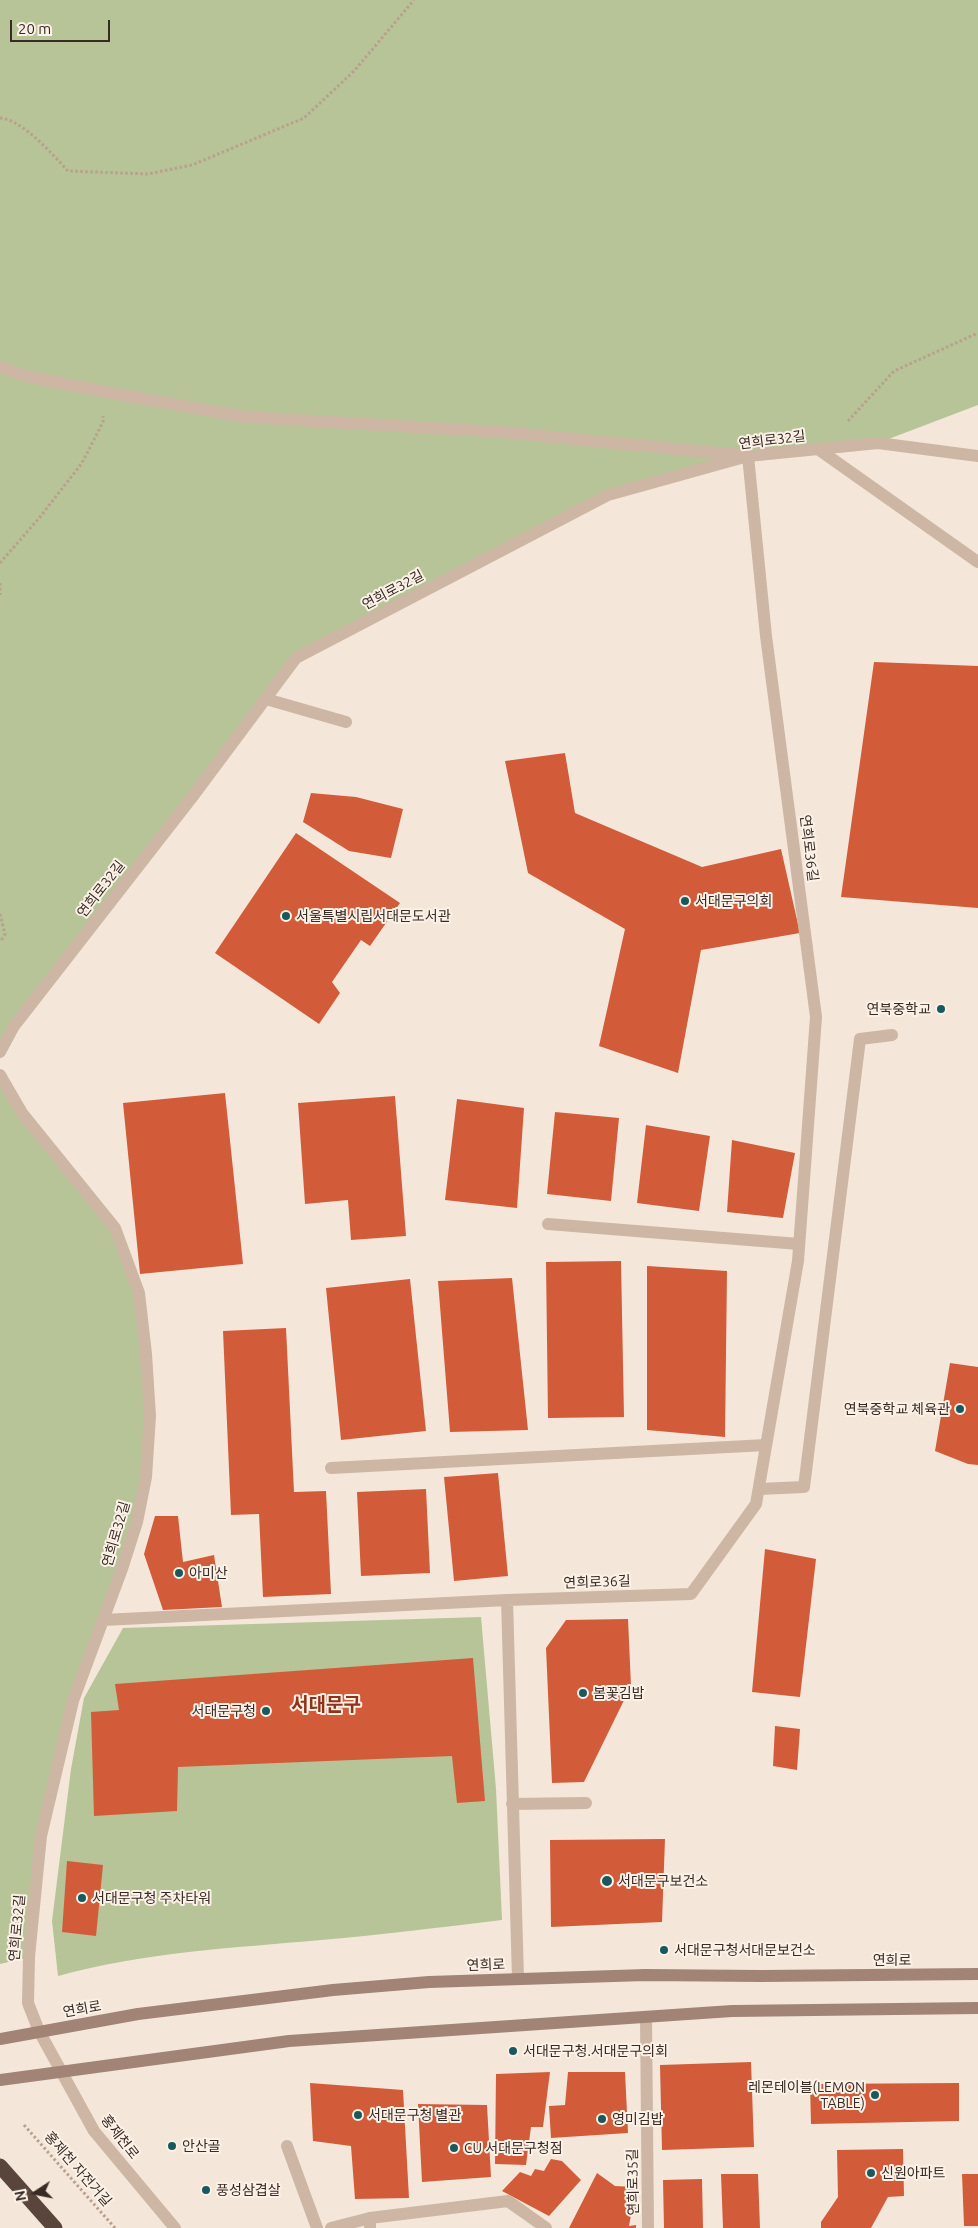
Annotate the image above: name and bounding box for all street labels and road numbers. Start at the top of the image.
street label: 연희로32길 [738,428,806,452]
street label: 연희로32길 [359,567,427,613]
street label: 연희로36길 [797,814,821,882]
street label: 연희로32길 [74,857,128,921]
street label: 연희로32길 [99,1499,133,1569]
street label: 연희로36길 [563,1572,631,1592]
street label: 연희로32길 [6,1894,28,1962]
street label: 연희로 [873,1952,911,1968]
street label: 연희로 [466,1956,506,1974]
street label: 연희로 [62,1997,102,2021]
street label: 홍제천로 [98,2112,142,2162]
street label: 홍제천 자전거길 [41,2128,115,2210]
street label: 연희로35길 [624,2148,642,2216]

